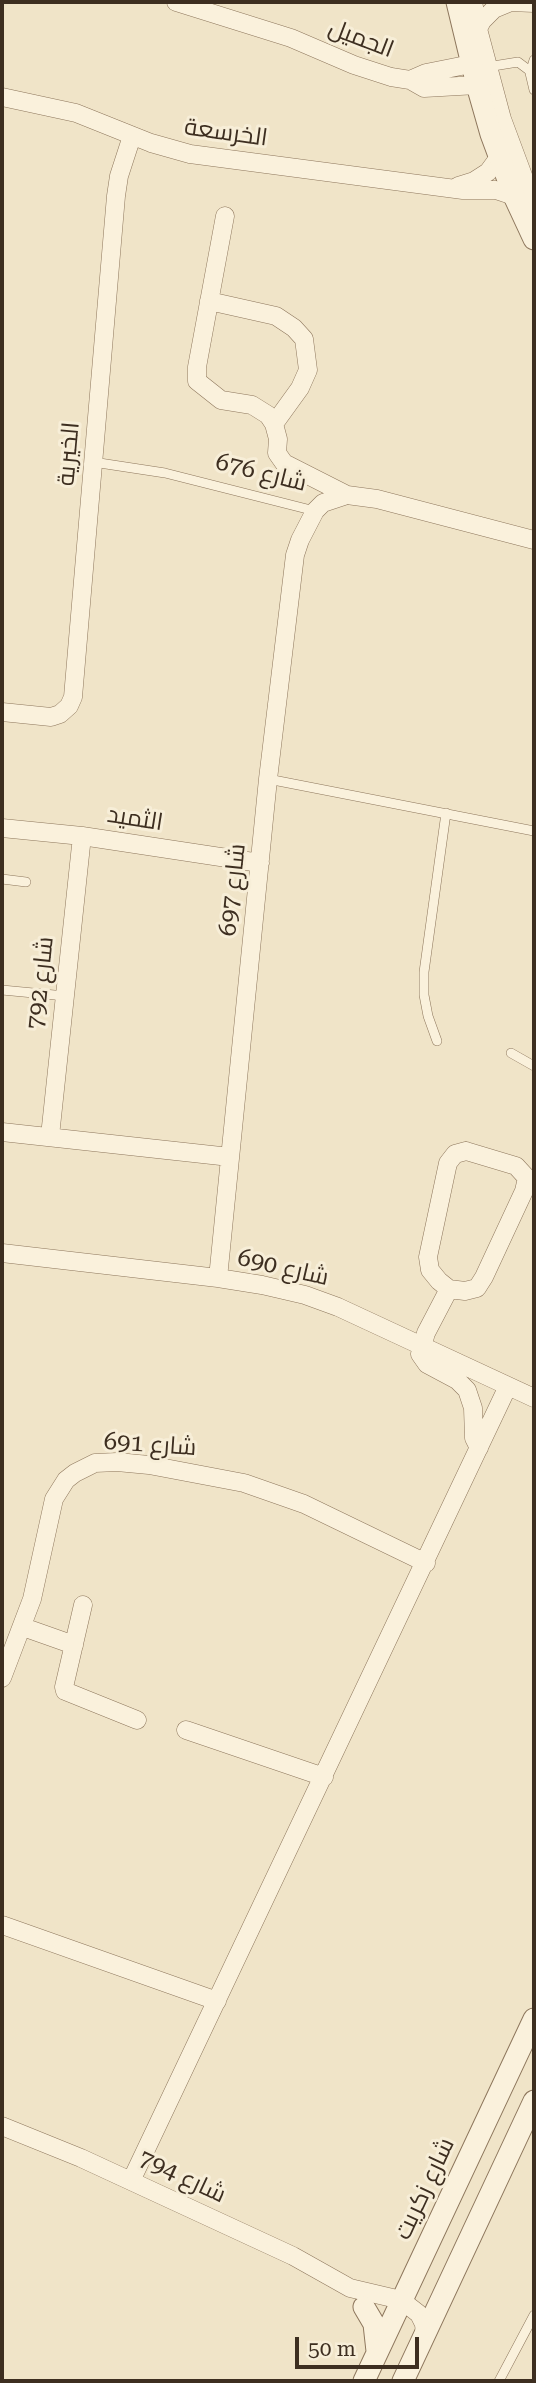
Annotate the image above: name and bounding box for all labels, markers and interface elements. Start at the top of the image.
street label: الجميل [324,13,398,65]
street label: الخرسعة [183,113,269,153]
street label: الخيرية [52,421,86,487]
street label: شارع 676 [212,448,310,498]
street label: الثميد [105,800,165,838]
street label: شارع 697 [214,842,252,938]
street label: شارع 792 [22,935,60,1031]
street label: شارع 690 [235,1244,331,1292]
street label: شارع 691 [103,1427,197,1463]
street label: شارع زكريت [389,2134,461,2244]
street label: شارع 794 [134,2144,230,2210]
scale bar [298,2324,422,2368]
text: 50 m [308,2337,356,2361]

